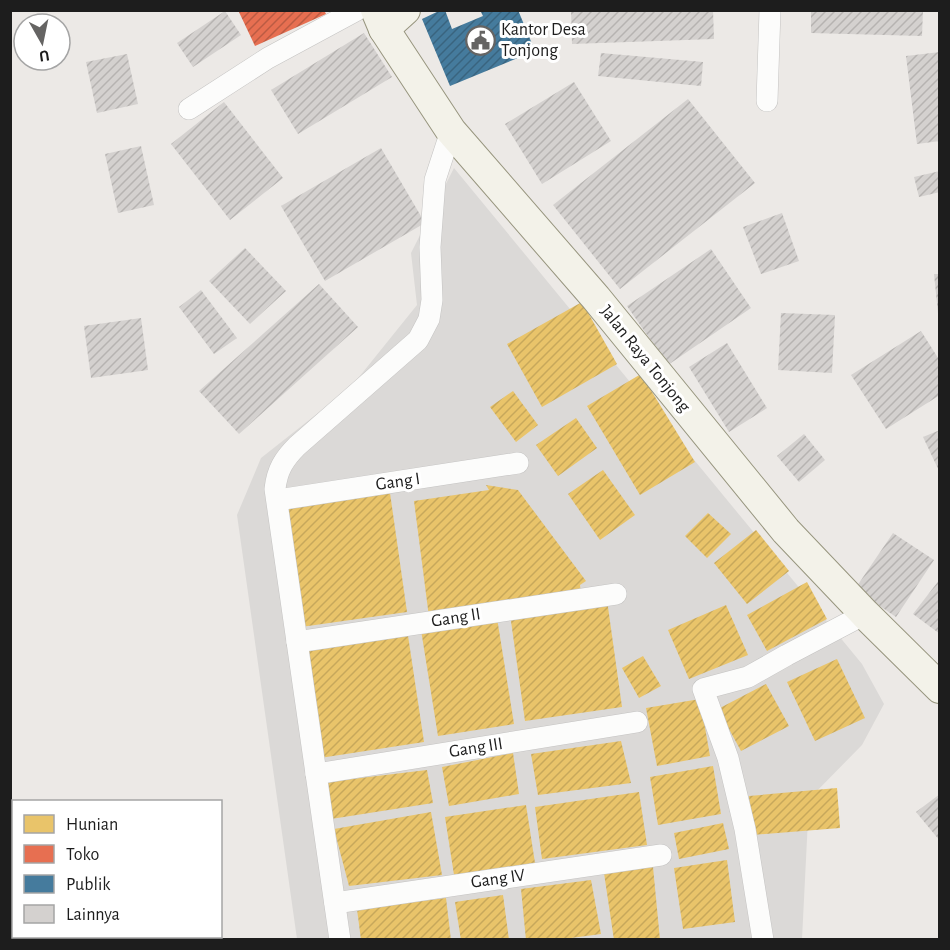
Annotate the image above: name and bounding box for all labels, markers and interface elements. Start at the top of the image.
north arrow [12,12,72,72]
place label: Kantor Desa Tonjong [501,21,586,60]
public building icon: Kantor Desa Tonjong [464,24,496,56]
text: U [38,47,50,65]
street label: Jalan Raya Tonjong [597,302,694,416]
street label: Gang I [375,470,421,494]
street label: Gang II [430,605,482,631]
street label: Gang III [448,735,504,761]
legend [12,800,222,938]
text: Hunian [66,816,118,834]
text: Toko [66,846,99,864]
street label: Gang IV [470,866,527,892]
text: Publik [66,876,111,894]
text: Lainnya [66,906,120,924]

